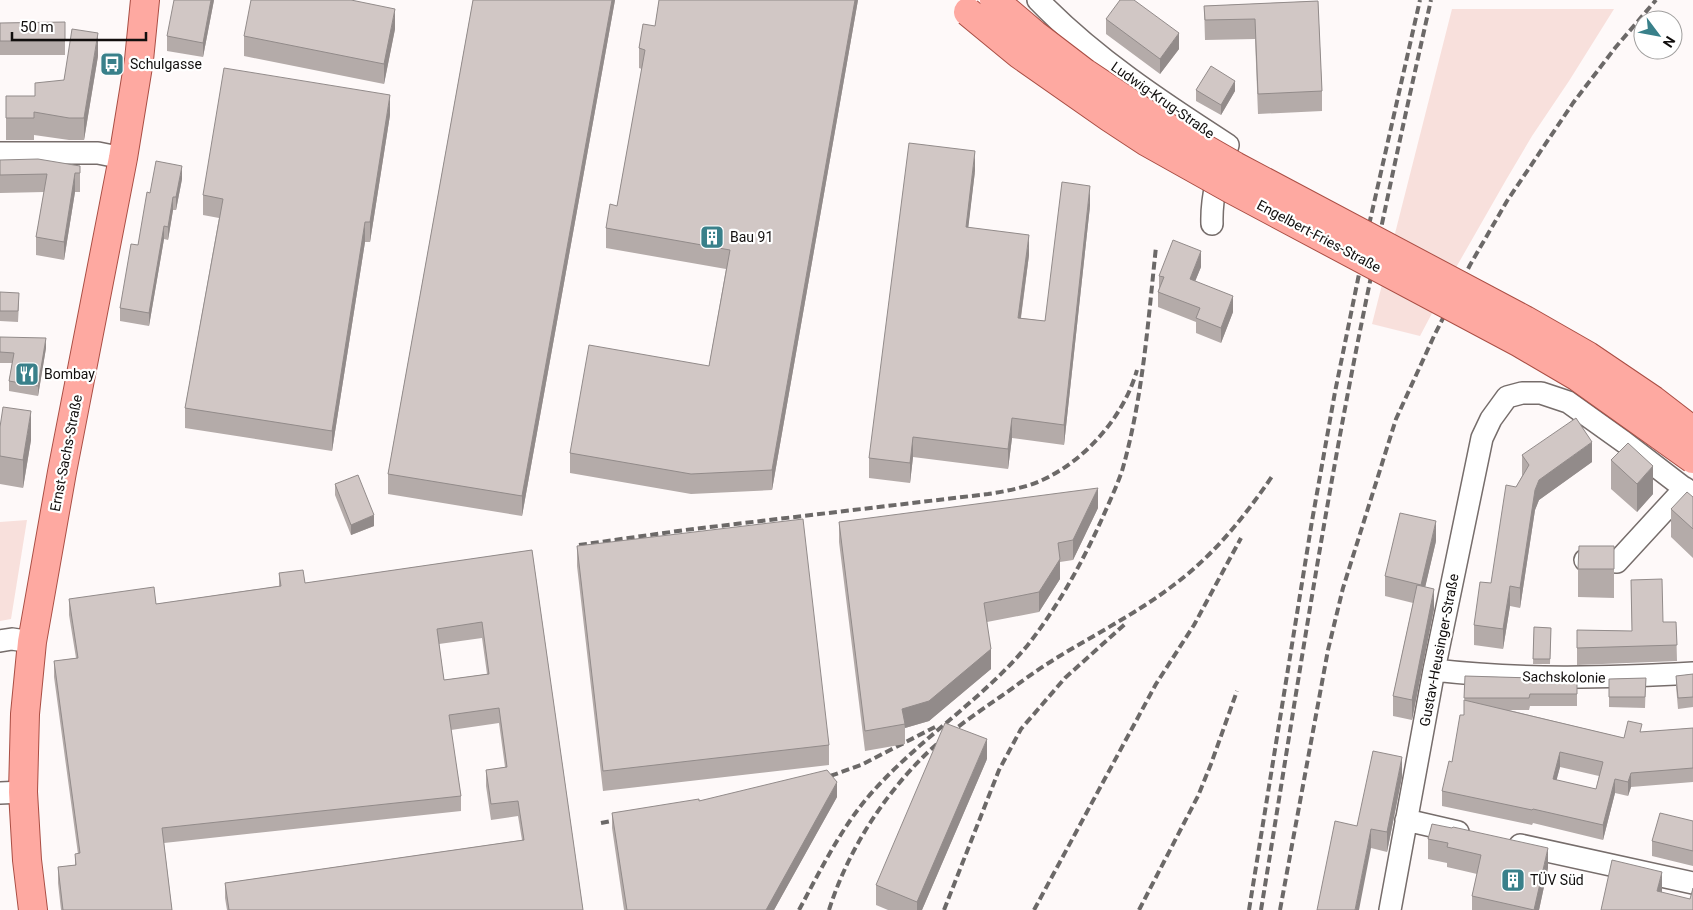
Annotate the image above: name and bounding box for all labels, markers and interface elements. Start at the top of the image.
scale bar [12,10,146,42]
north arrow [1633,10,1683,60]
text: 50 m [20,18,54,36]
text: N [1660,33,1678,50]
bus stop icon: Schulgasse [99,51,125,77]
place label: Schulgasse [130,56,202,72]
street label: Ludwig-Krug-Straße [1108,58,1218,142]
street label: Engelbert-Fries-Straße [1254,197,1384,275]
building icon: Bau 91 [699,224,725,250]
place label: Bau 91 [730,229,773,245]
restaurant icon: Bombay [14,361,40,387]
place label: Bombay [44,366,95,382]
street label: Ernst-Sachs-Straße [47,393,85,513]
street label: Gustav-Heusinger-Straße [1416,572,1462,728]
street label: Sachskolonie [1522,668,1606,686]
building icon: TÜV Süd [1500,867,1526,893]
place label: TÜV Süd [1530,872,1584,888]

